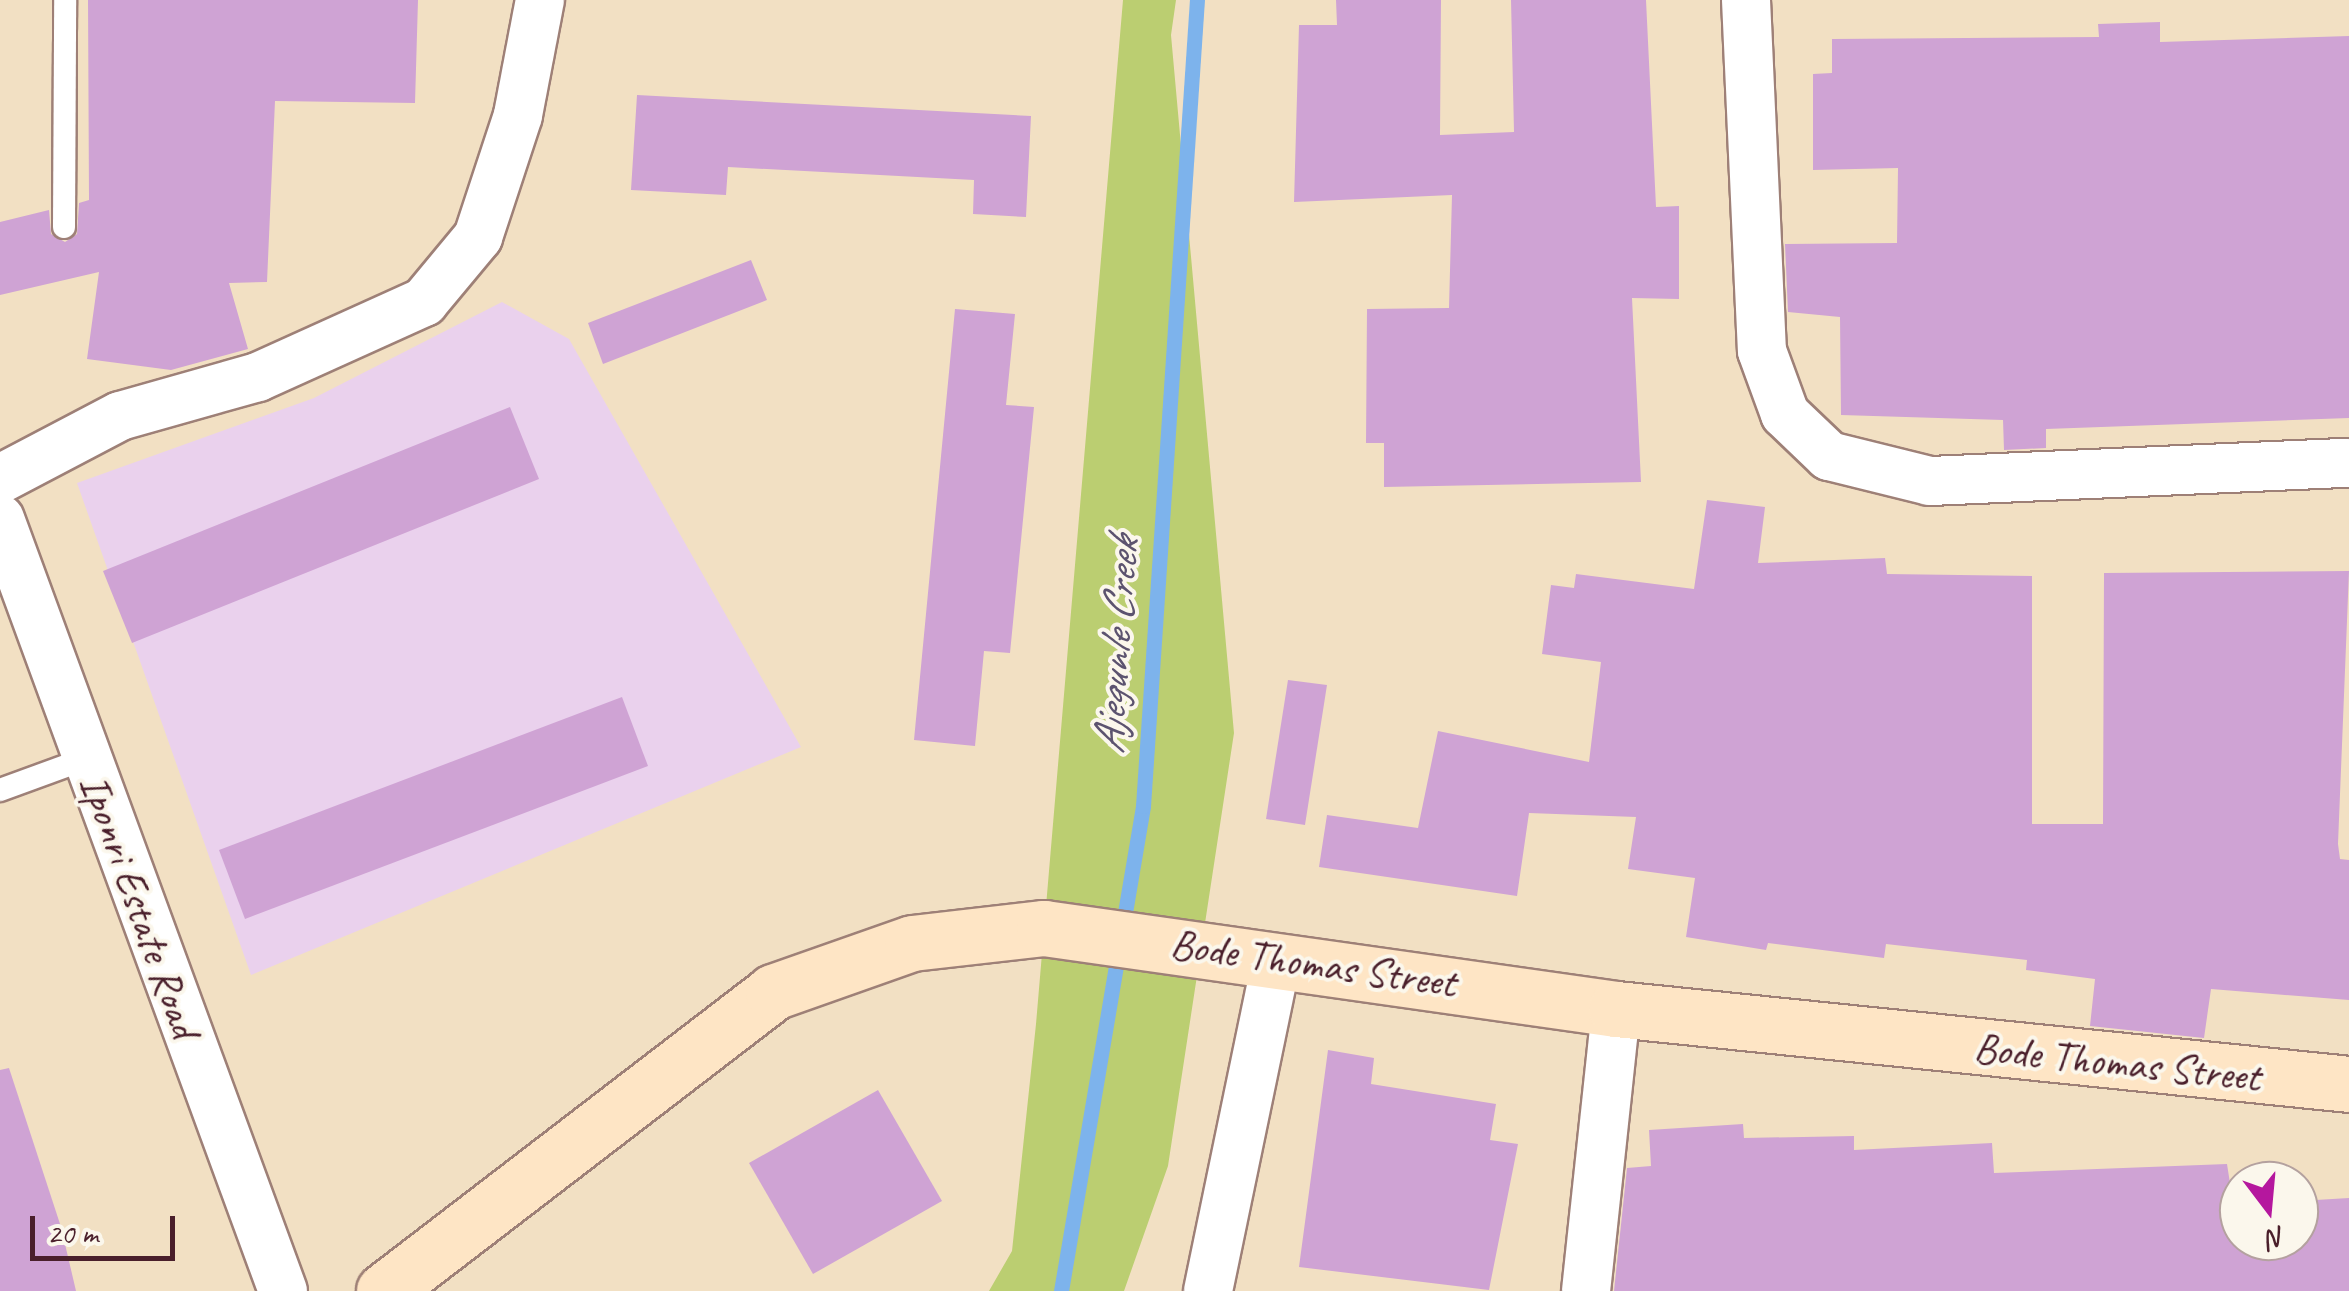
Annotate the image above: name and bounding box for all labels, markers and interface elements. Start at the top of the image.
water label: Ajegunle Creek [1082,536,1150,756]
street label: Iponri Estate Road [68,767,210,1045]
street label: Bode Thomas Street [1166,919,1460,1009]
street label: Bode Thomas Street [1970,1023,2264,1103]
north arrow [2219,1161,2319,1261]
scale bar [35,1196,180,1258]
text: 20 m [47,1214,98,1252]
text: N [2264,1219,2290,1258]

